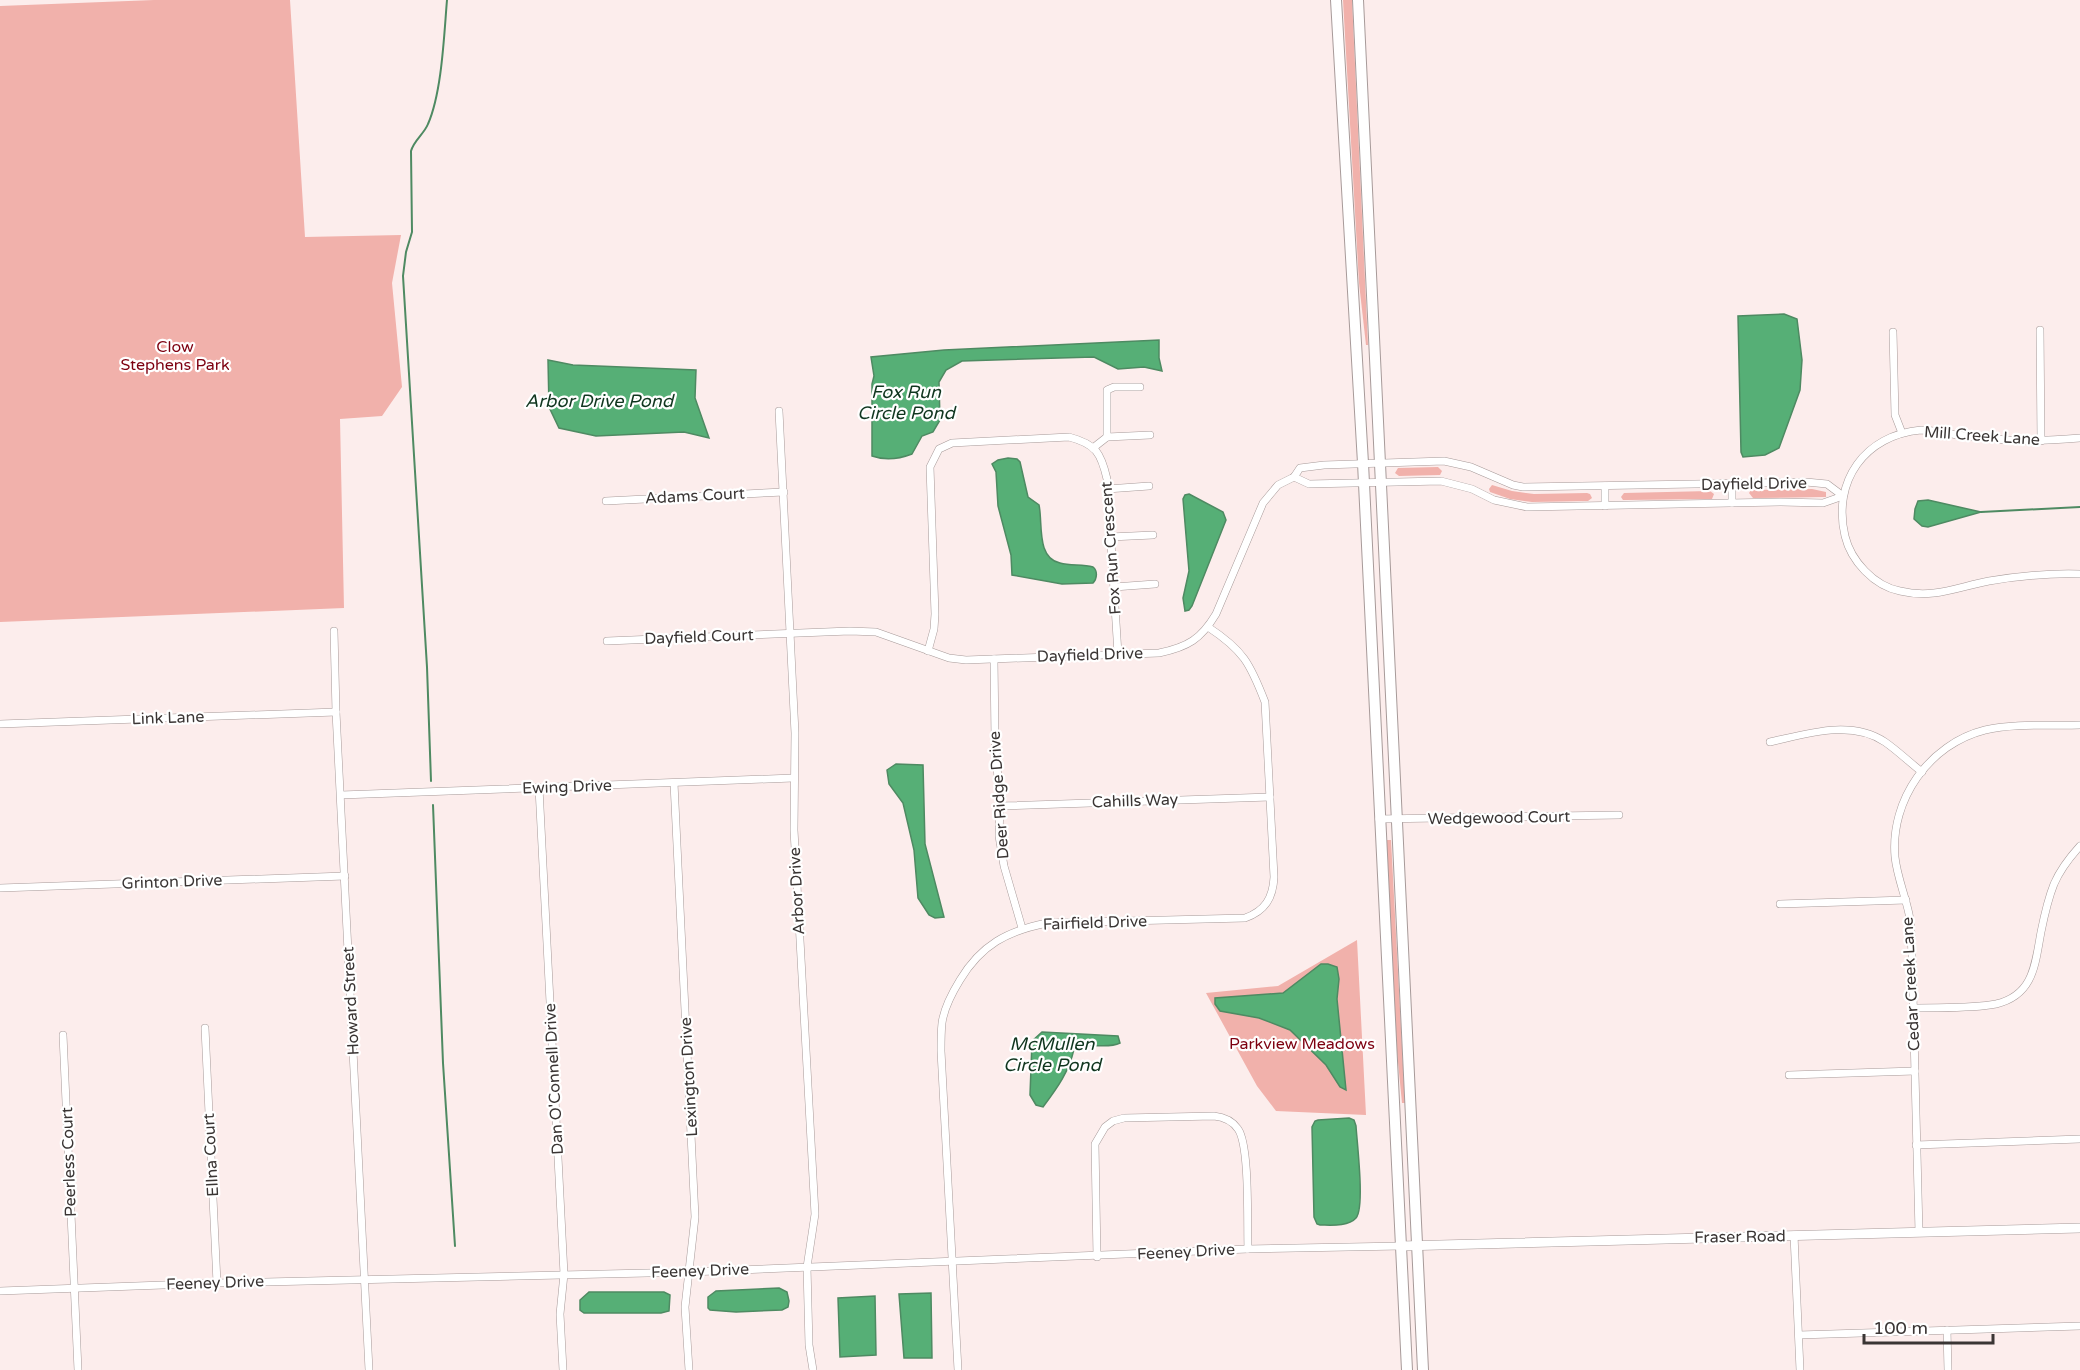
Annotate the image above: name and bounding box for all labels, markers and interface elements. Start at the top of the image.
park label: Clow Stephens Park [120,337,230,375]
water label: Fox Run Circle Pond [857,381,957,424]
water label: Arbor Drive Pond [525,390,676,412]
street label: Mill Creek Lane [1923,422,2041,450]
street label: Dayfield Drive [1701,473,1807,495]
street label: Fox Run Crescent [1096,481,1126,615]
street label: Adams Court [645,483,745,509]
street label: Dayfield Court [644,625,754,649]
street label: Dayfield Drive [1037,643,1143,667]
street label: Link Lane [131,707,205,729]
street label: Deer Ridge Drive [985,730,1013,860]
street label: Ewing Drive [522,775,612,799]
street label: Cahills Way [1091,789,1179,813]
street label: Wedgewood Court [1428,807,1570,829]
street label: Arbor Drive [785,847,809,935]
street label: Grinton Drive [121,870,223,894]
street label: Fairfield Drive [1042,911,1148,935]
street label: Cedar Creek Lane [1898,916,1924,1052]
street label: Howard Street [338,946,364,1056]
street label: Dan O'Connell Drive [540,1003,568,1155]
street label: Lexington Drive [676,1017,702,1137]
water label: McMullen Circle Pond [1003,1033,1103,1076]
park label: Parkview Meadows [1229,1034,1375,1054]
street label: Peerless Court [57,1107,81,1217]
street label: Ellna Court [199,1113,223,1197]
street label: Fraser Road [1694,1226,1786,1248]
street label: Feeney Drive [1136,1239,1236,1265]
street label: Feeney Drive [651,1259,749,1283]
street label: Feeney Drive [166,1271,264,1295]
scale bar [1864,1307,1993,1345]
text: 100 m [1873,1317,1928,1339]

